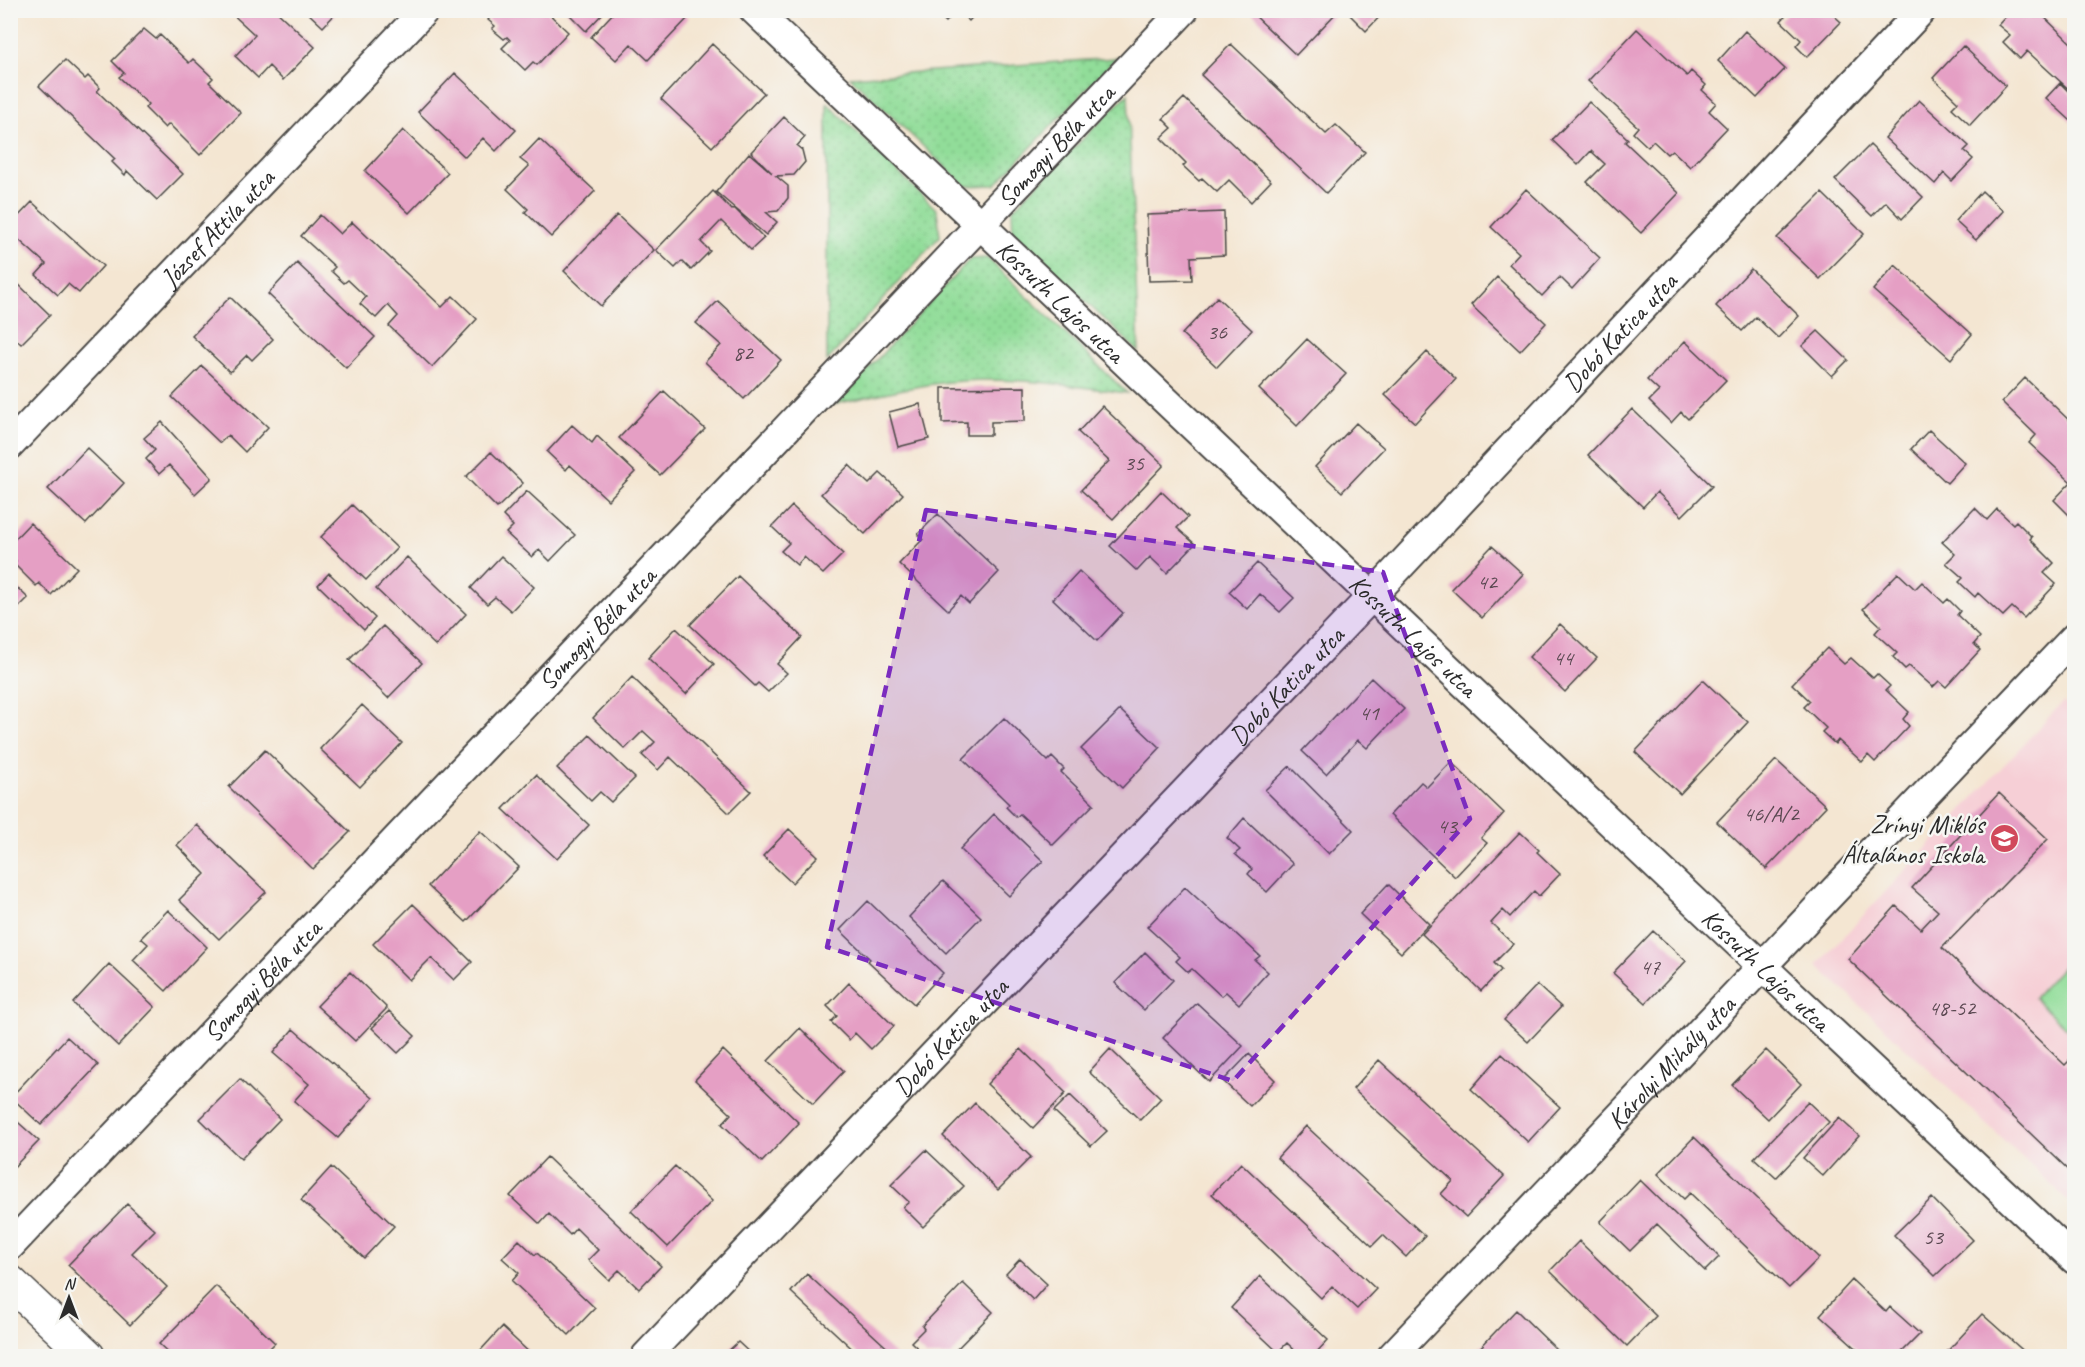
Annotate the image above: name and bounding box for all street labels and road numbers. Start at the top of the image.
street label: Somogyi Béla utca [989,75,1123,214]
street label: József Attila utca [152,161,282,295]
street label: Kossuth Lajos utca [990,232,1134,371]
street label: Dobó Katica utca [1556,264,1685,399]
street label: Somogyi Béla utca [531,558,664,697]
street label: Kossuth Lajos utca [1342,567,1486,706]
street label: Dobó Katica utca [1222,618,1352,752]
street label: Kossuth Lajos utca [1695,901,1839,1040]
street label: Somogyi Béla utca [196,911,330,1049]
street label: Dobó Katica utca [886,970,1016,1103]
street label: Károlyi Mihály utca [1600,988,1743,1136]

